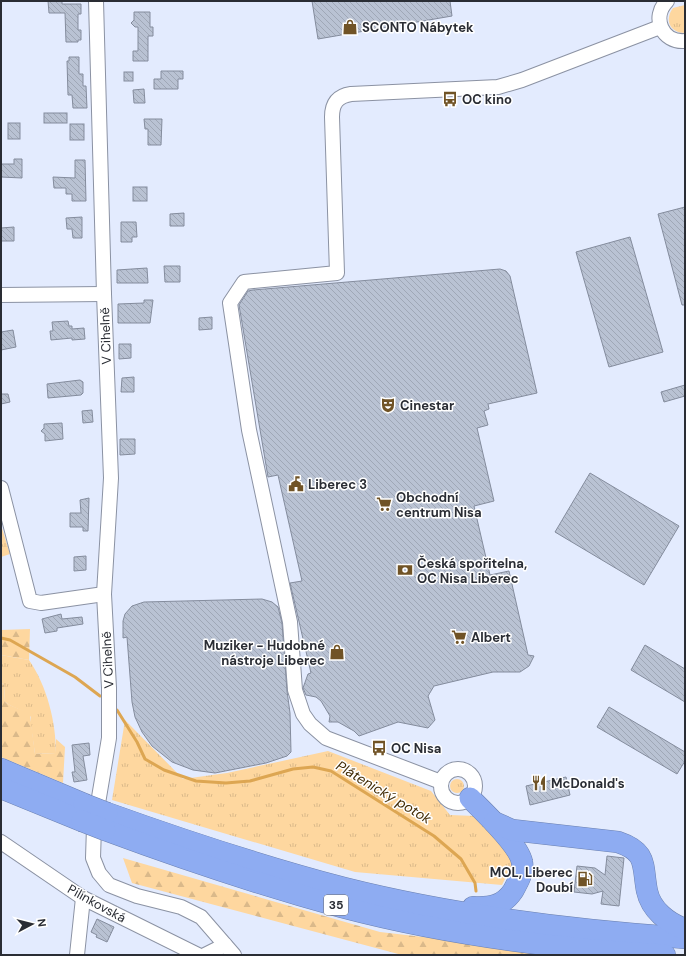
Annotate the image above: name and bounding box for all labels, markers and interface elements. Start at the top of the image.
shop icon: SCONTO Nábytek [341,18,359,36]
place label: SCONTO Nábytek [362,19,474,36]
bus stop icon: OC kino [441,90,459,108]
place label: OC kino [462,91,512,108]
street label: V Cihelně [96,307,115,365]
theatre icon: Cinestar [379,396,397,414]
place label: Cinestar [400,397,455,414]
public building icon: Liberec 3 [287,475,305,493]
place label: Liberec 3 [308,476,367,493]
place label: Obchodní centrum Nisa [396,489,482,521]
supermarket icon: Obchodní centrum Nisa [375,495,393,513]
place label: Česká spořitelna, OC Nisa Liberec [417,555,527,587]
bank icon: Česká spořitelna, OC Nisa Liberec [396,561,414,579]
supermarket icon: Albert [450,628,468,646]
place label: Albert [471,629,511,646]
street label: V Cihelně [98,631,117,689]
place label: Muziker - Hudobné nástroje Liberec [204,637,325,669]
shop icon: Muziker - Hudobné nástroje Liberec [328,643,346,661]
bus stop icon: OC Nisa [370,739,388,757]
place label: OC Nisa [391,740,441,757]
water label: Plátenický potok [333,756,436,828]
restaurant icon: McDonald's [530,774,548,792]
place label: McDonald's [551,775,625,792]
place label: MOL, Liberec Doubí [490,864,574,896]
fuel station icon: MOL, Liberec Doubí [576,870,594,888]
street label: Pilínkovská [65,880,129,926]
road number: 35 [324,895,348,915]
north arrow [12,904,52,944]
text: N [34,918,49,928]

